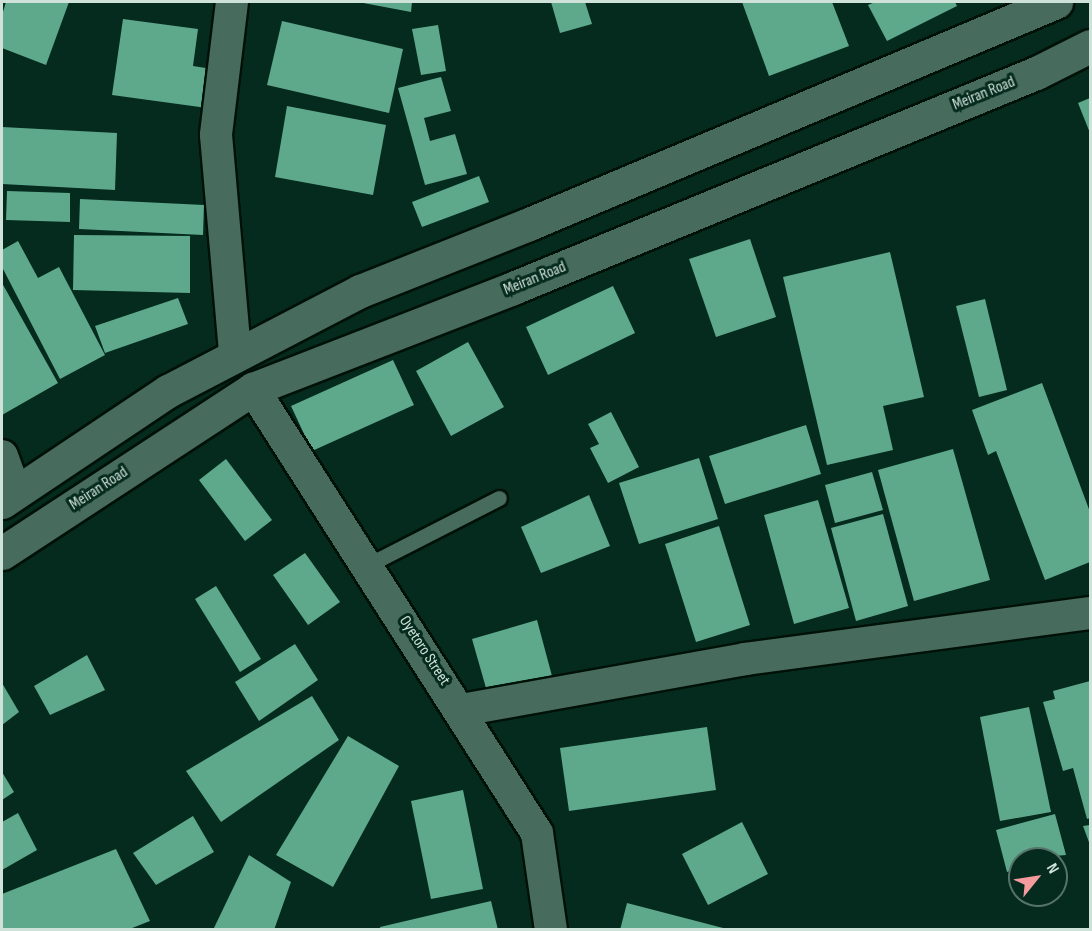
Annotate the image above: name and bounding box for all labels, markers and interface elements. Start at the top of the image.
street label: Meiran Road [950,73,1018,115]
street label: Meiran Road [501,258,569,300]
street label: Meiran Road [66,463,132,515]
street label: Oyetoro Street [394,613,454,689]
north arrow [1008,847,1068,907]
text: N [1042,860,1063,877]

